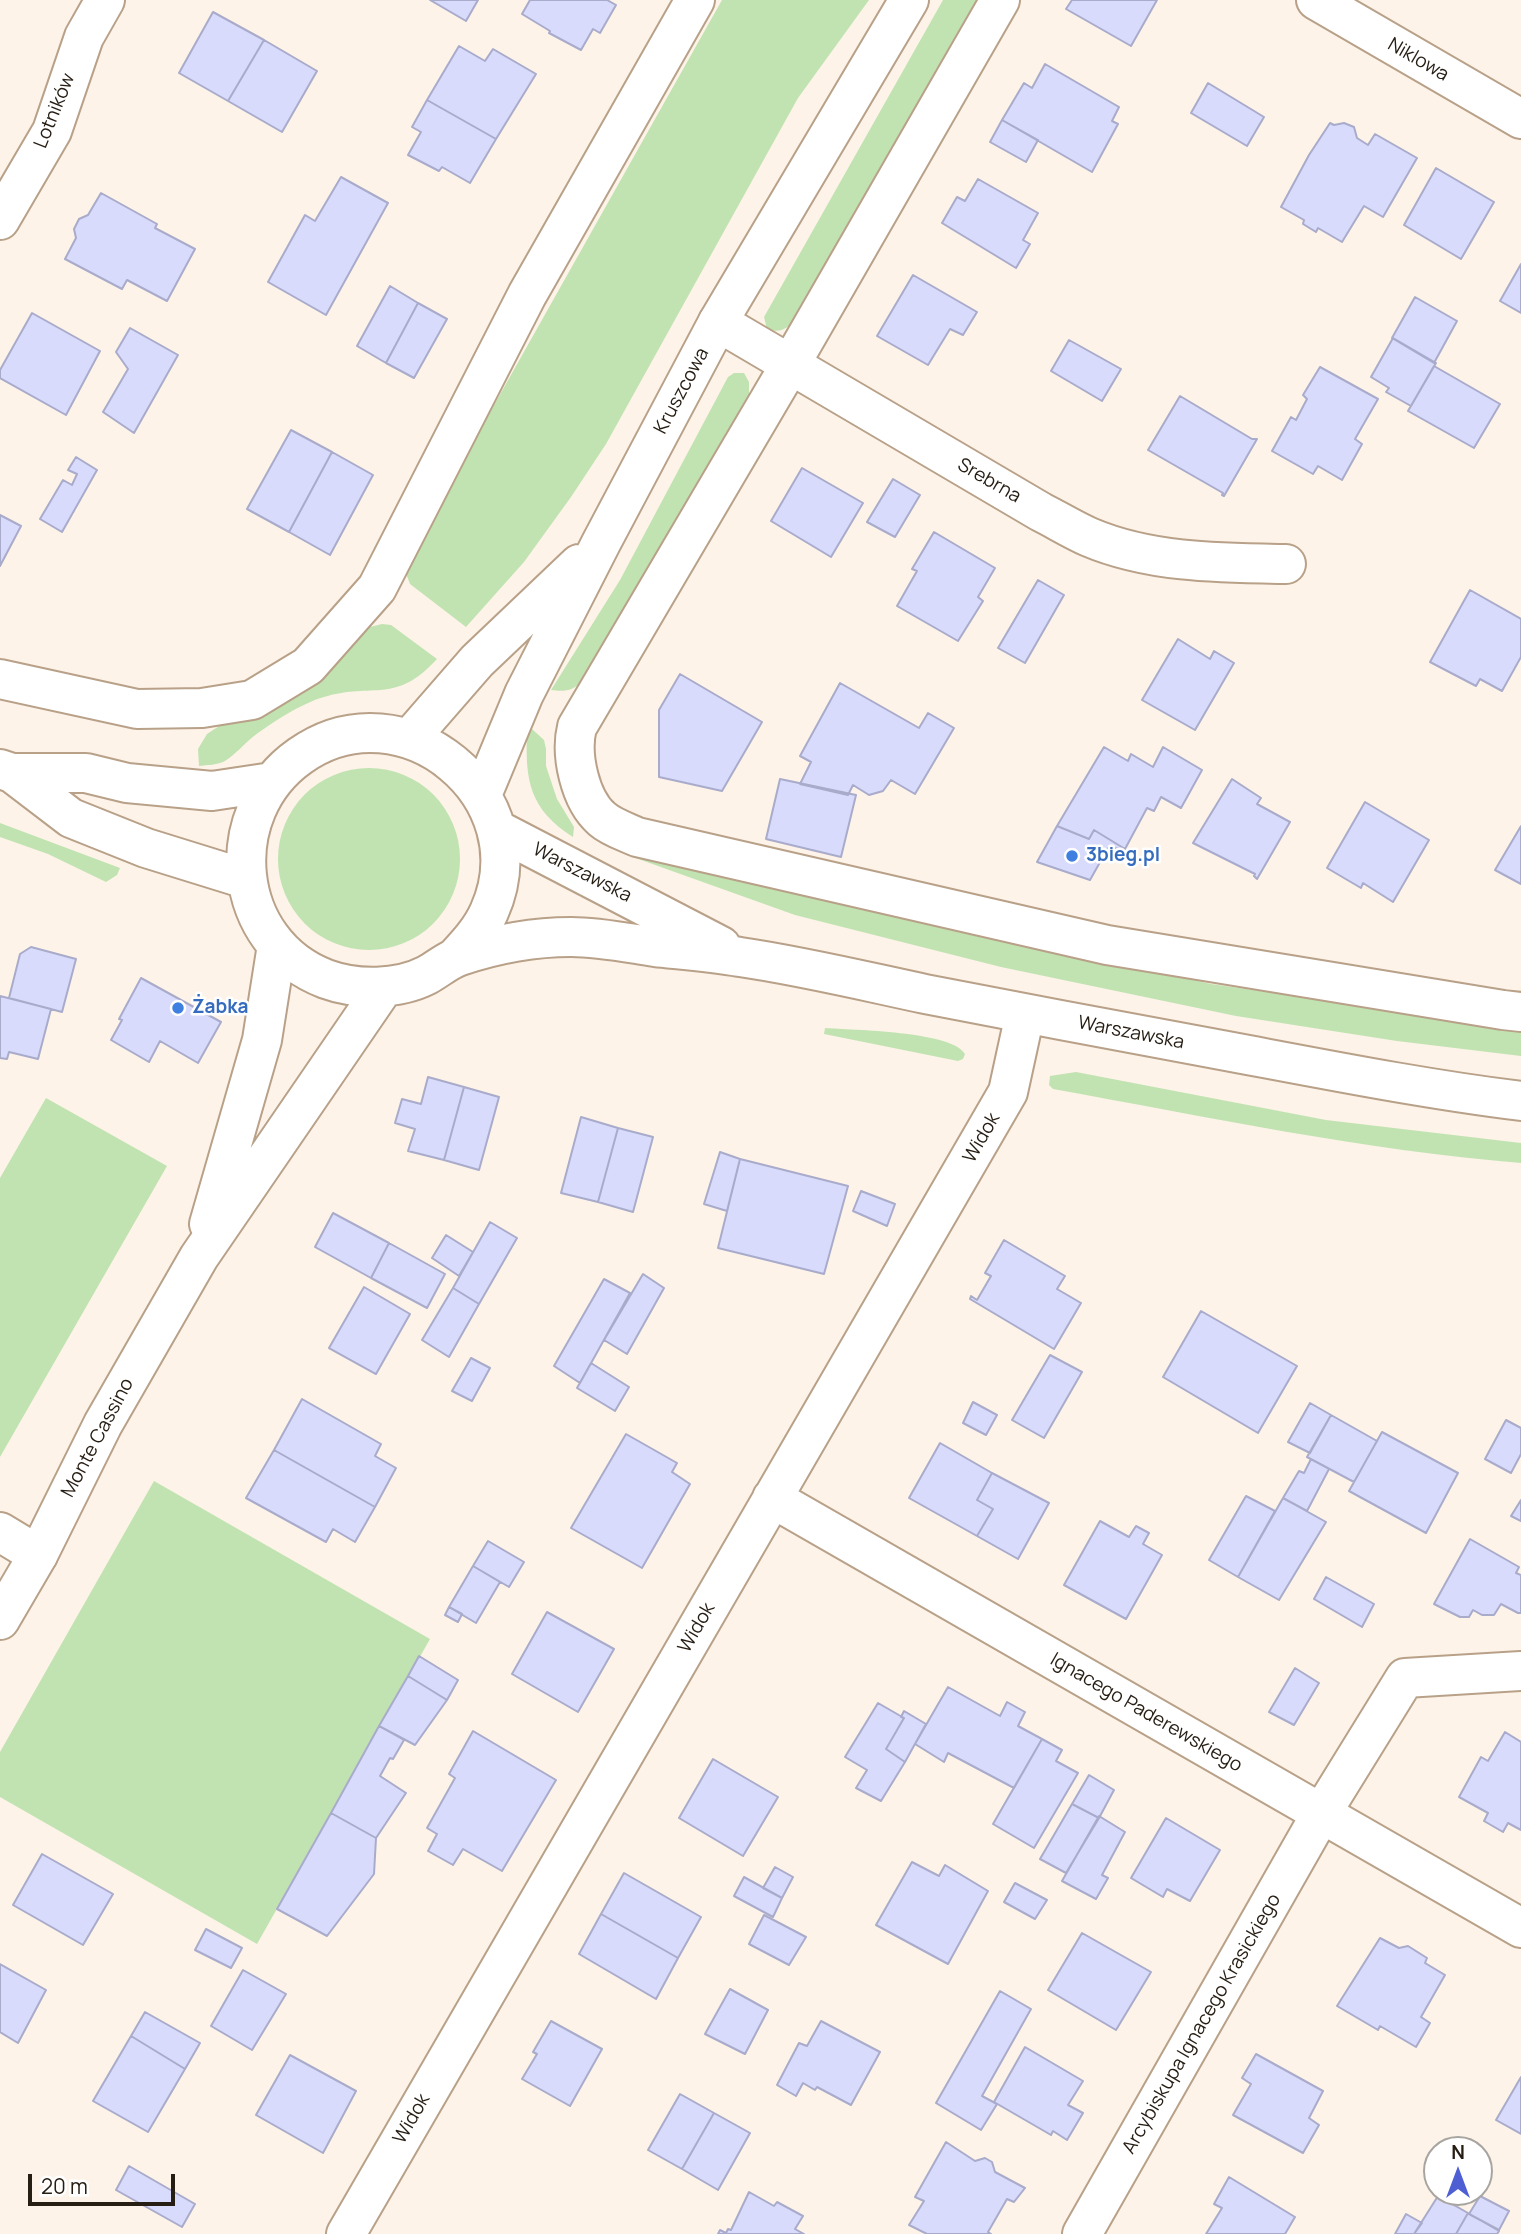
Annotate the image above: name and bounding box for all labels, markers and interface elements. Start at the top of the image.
street label: Niklowa [1383,33,1453,87]
street label: Lotników [30,70,80,152]
street label: Kruszcowa [650,344,714,438]
street label: Srebrna [953,454,1025,508]
street label: Warszawska [529,838,635,908]
place label: 3bieg.pl [1086,845,1160,867]
marker: 3bieg.pl [1064,848,1080,864]
place label: Żabka [192,997,248,1019]
marker: Żabka [170,1000,186,1016]
street label: Warszawska [1076,1012,1186,1054]
street label: Widok [959,1109,1005,1167]
street label: Monte Cassino [57,1375,139,1501]
street label: Widok [674,1599,720,1657]
street label: Ignacego Paderewskiego [1046,1649,1246,1777]
street label: Arcybiskupa Ignacego Krasickiego [1118,1890,1286,2158]
street label: Widok [389,2090,435,2148]
north arrow [1423,2136,1493,2206]
text: N [1451,2139,1465,2165]
scale bar [32,2160,178,2204]
text: 20 m [41,2172,88,2200]

